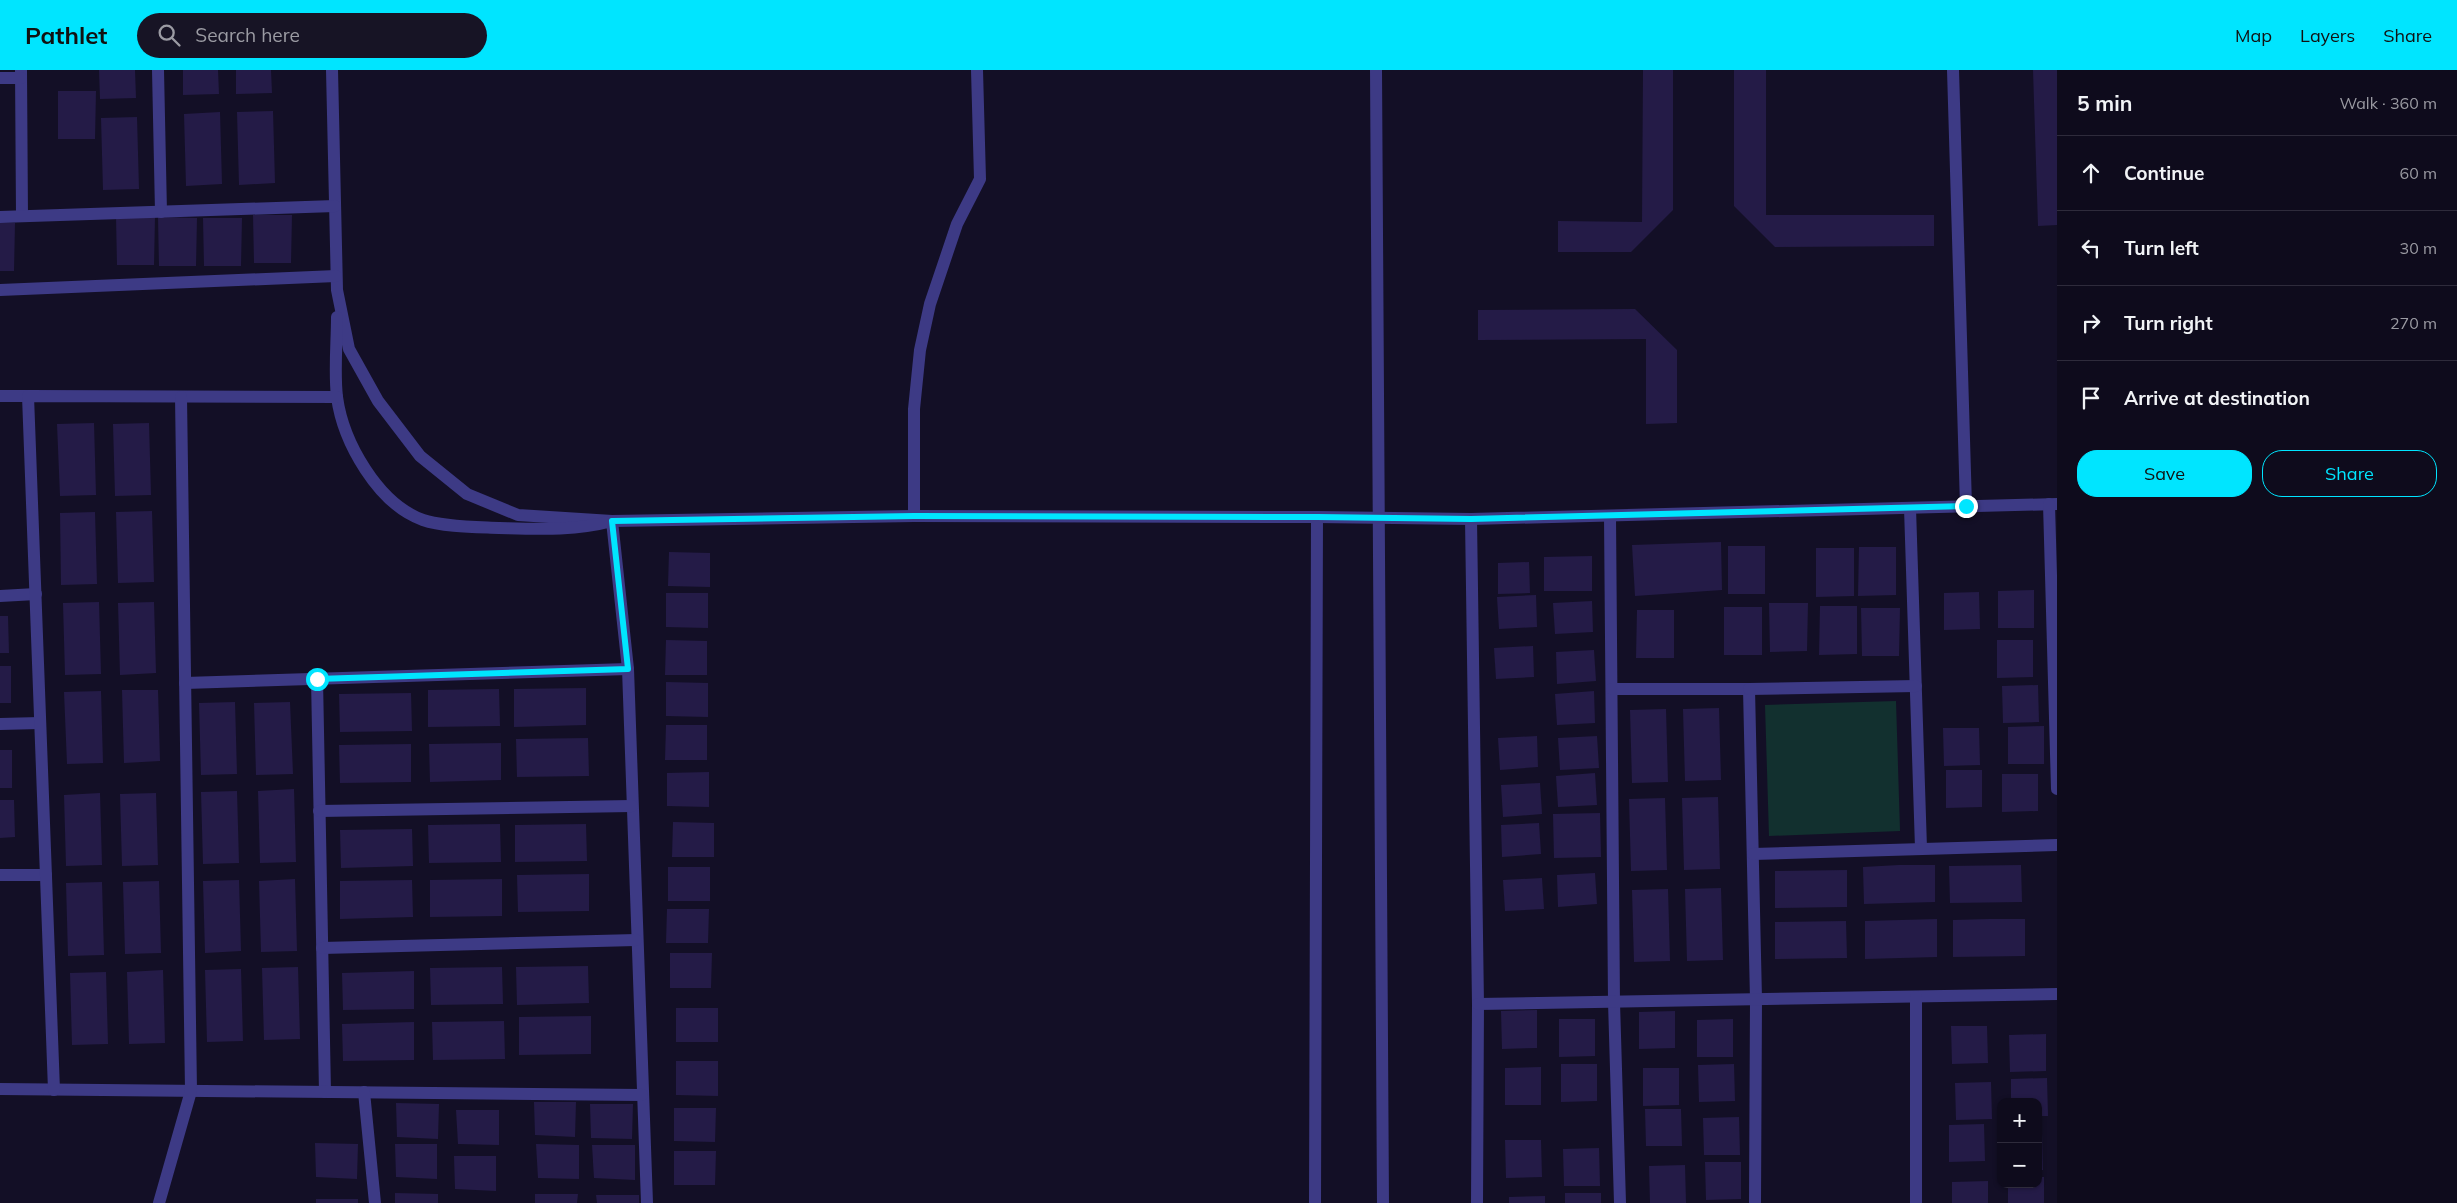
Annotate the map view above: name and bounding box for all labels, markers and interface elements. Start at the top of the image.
search box [137,13,487,58]
text: Pathlet [25,20,107,50]
icon: search [155,21,183,49]
text: Search here [195,23,300,47]
text: Map [2235,24,2272,47]
text: Layers [2300,24,2355,47]
text: Share [2383,24,2432,47]
text: 5 min [2077,90,2132,116]
text: Walk · 360 m [2339,93,2437,113]
icon: ahead [2077,159,2105,187]
text: Continue [2124,161,2204,185]
text: 60 m [2400,163,2437,183]
icon: left [2077,234,2105,262]
text: Turn left [2124,236,2199,260]
text: 30 m [2400,238,2437,258]
icon: right [2077,309,2105,337]
text: Turn right [2124,311,2213,335]
text: 270 m [2390,313,2437,333]
icon: arrive [2077,384,2105,412]
text: Arrive at destination [2124,386,2310,410]
button: Save [2077,450,2252,497]
button: Share [2262,450,2437,497]
route end [1955,495,1978,518]
route start [306,668,329,691]
map controls [1997,1098,2042,1188]
button: + [1997,1098,2042,1143]
button: − [1997,1143,2042,1188]

